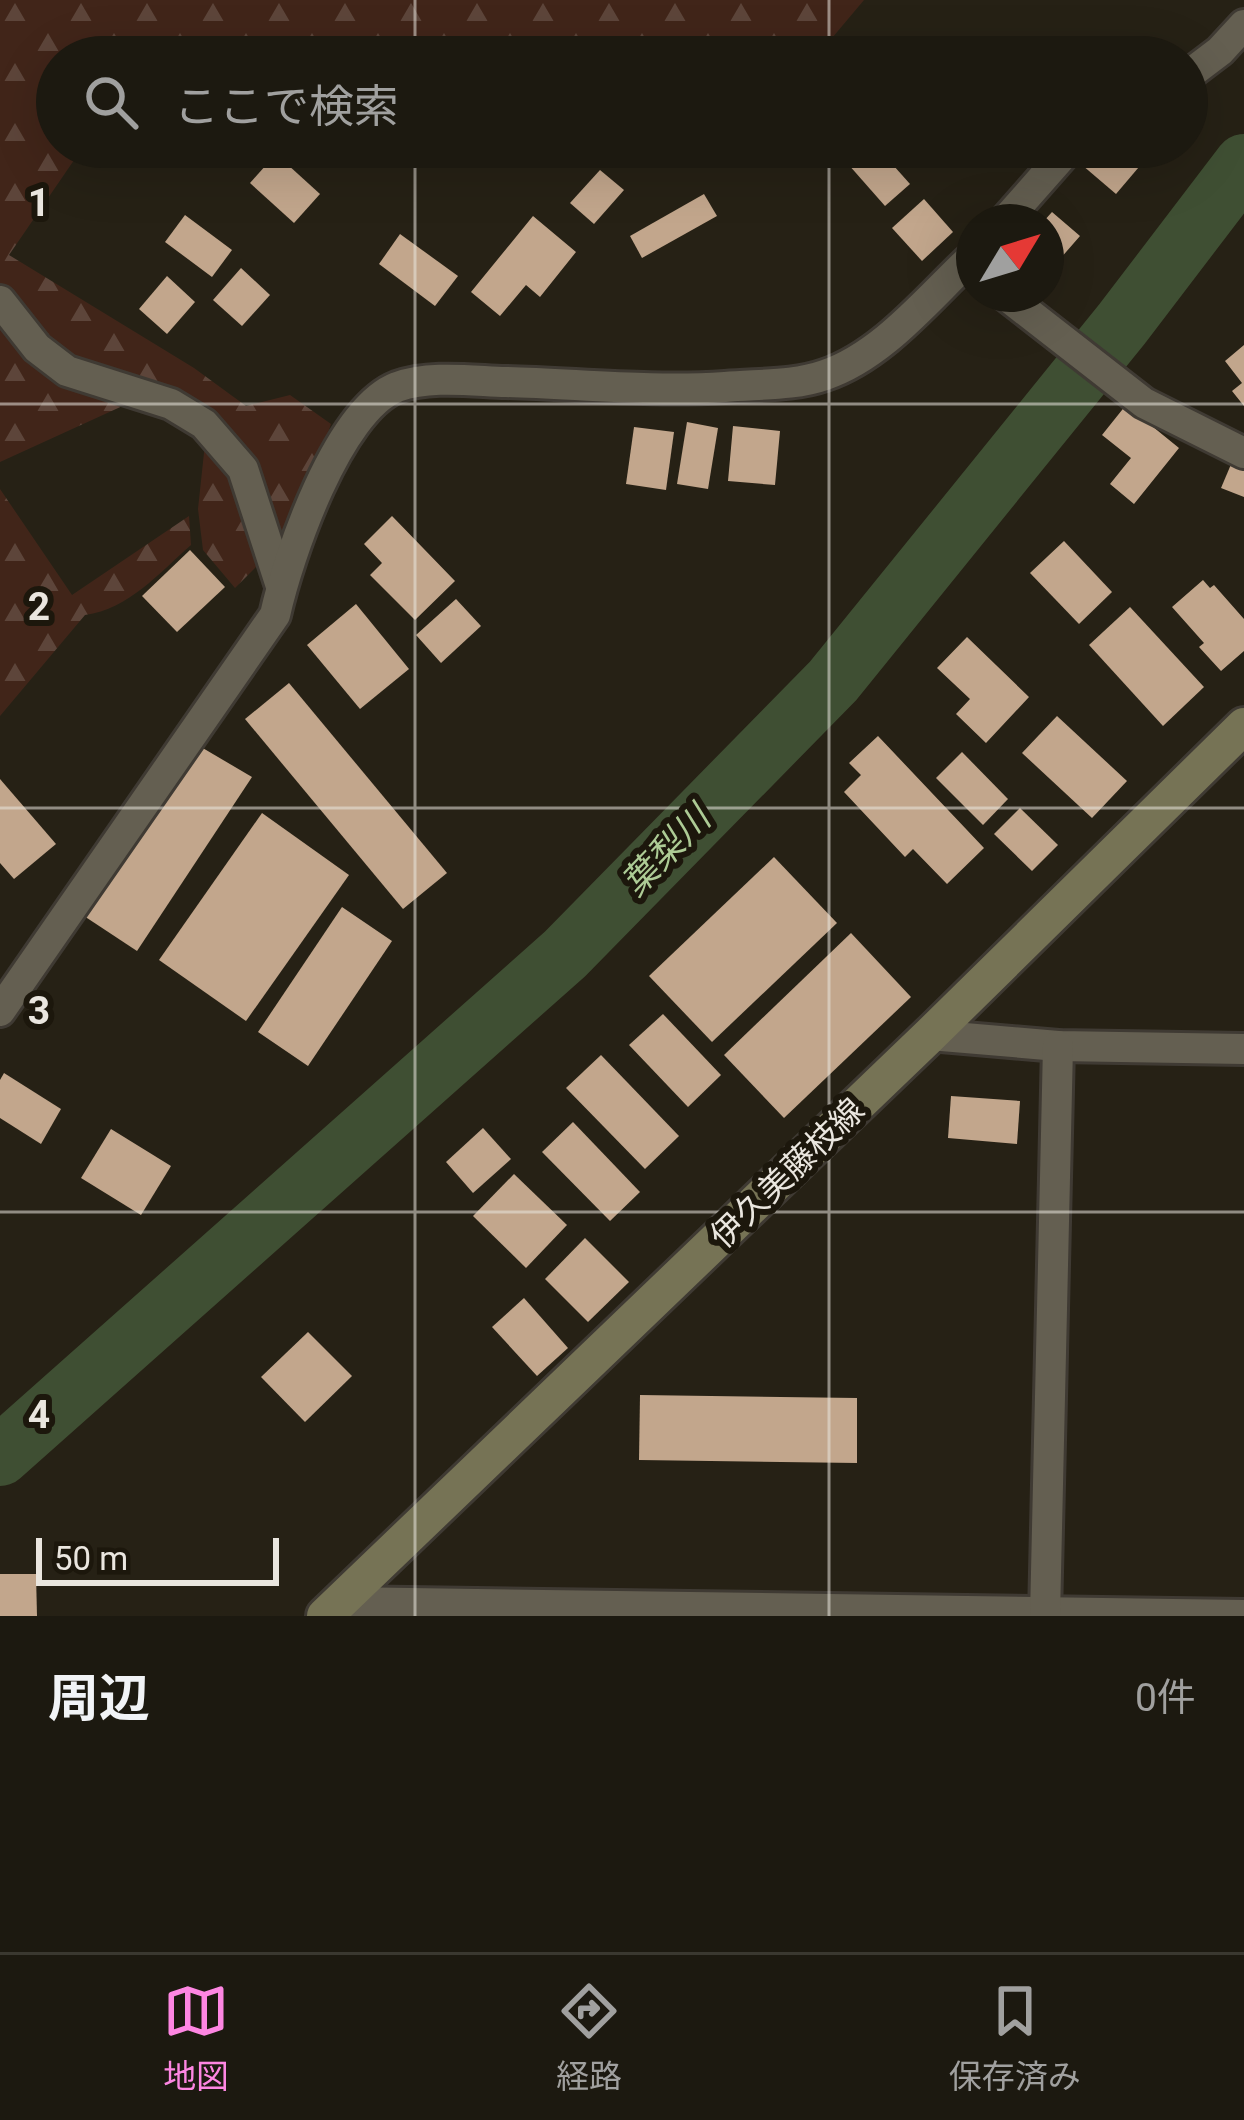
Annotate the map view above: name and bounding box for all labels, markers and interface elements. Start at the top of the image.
search box [36,36,1208,168]
icon: search [78,69,144,135]
text: ここで検索 [174,80,399,133]
text: 1 [28,180,50,226]
north arrow [956,204,1064,312]
text: 2 [28,584,50,630]
water label: 葉梨川 [613,795,721,904]
text: 3 [28,988,50,1034]
street label: 伊久美藤枝線 [702,1090,872,1256]
text: 4 [28,1392,50,1438]
scale bar [36,1532,279,1585]
text: 50 m [54,1539,128,1578]
text: 周辺 [48,1669,150,1728]
text: 0件 [1135,1675,1196,1721]
tab: 地図 [163,1978,229,2098]
tab: 経路 [556,1978,622,2098]
tab: 保存済み [949,1978,1081,2098]

